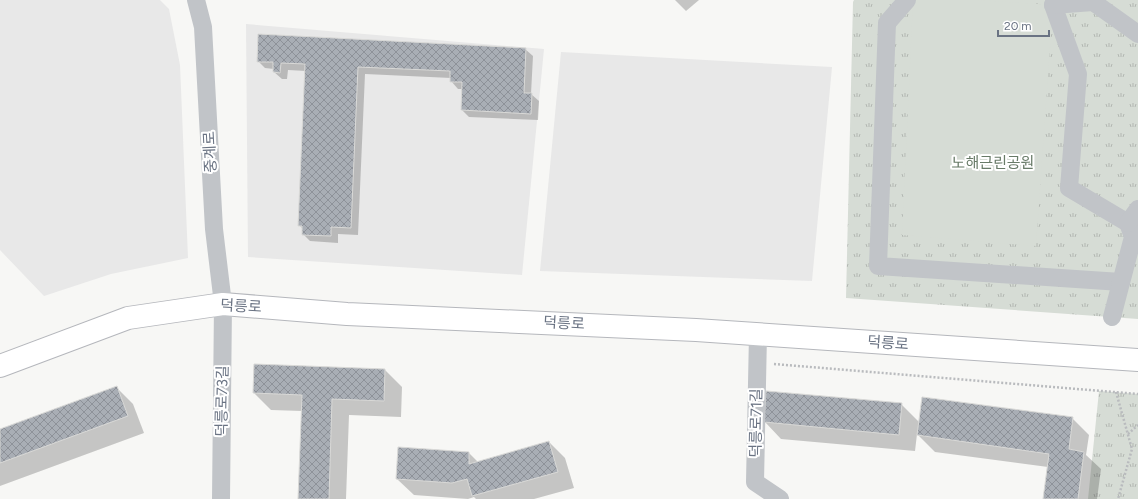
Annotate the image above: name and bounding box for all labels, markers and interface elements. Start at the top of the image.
scale bar [998,12,1049,38]
text: 20 m [1004,19,1032,33]
street label: 중계로 [200,131,220,173]
park label: 노해근린공원 [952,154,1034,172]
street label: 덕릉로 [220,296,262,316]
street label: 덕릉로 [543,313,585,333]
street label: 덕릉로 [867,333,909,353]
street label: 덕릉로73길 [212,365,232,437]
street label: 덕릉로71길 [746,388,766,458]

